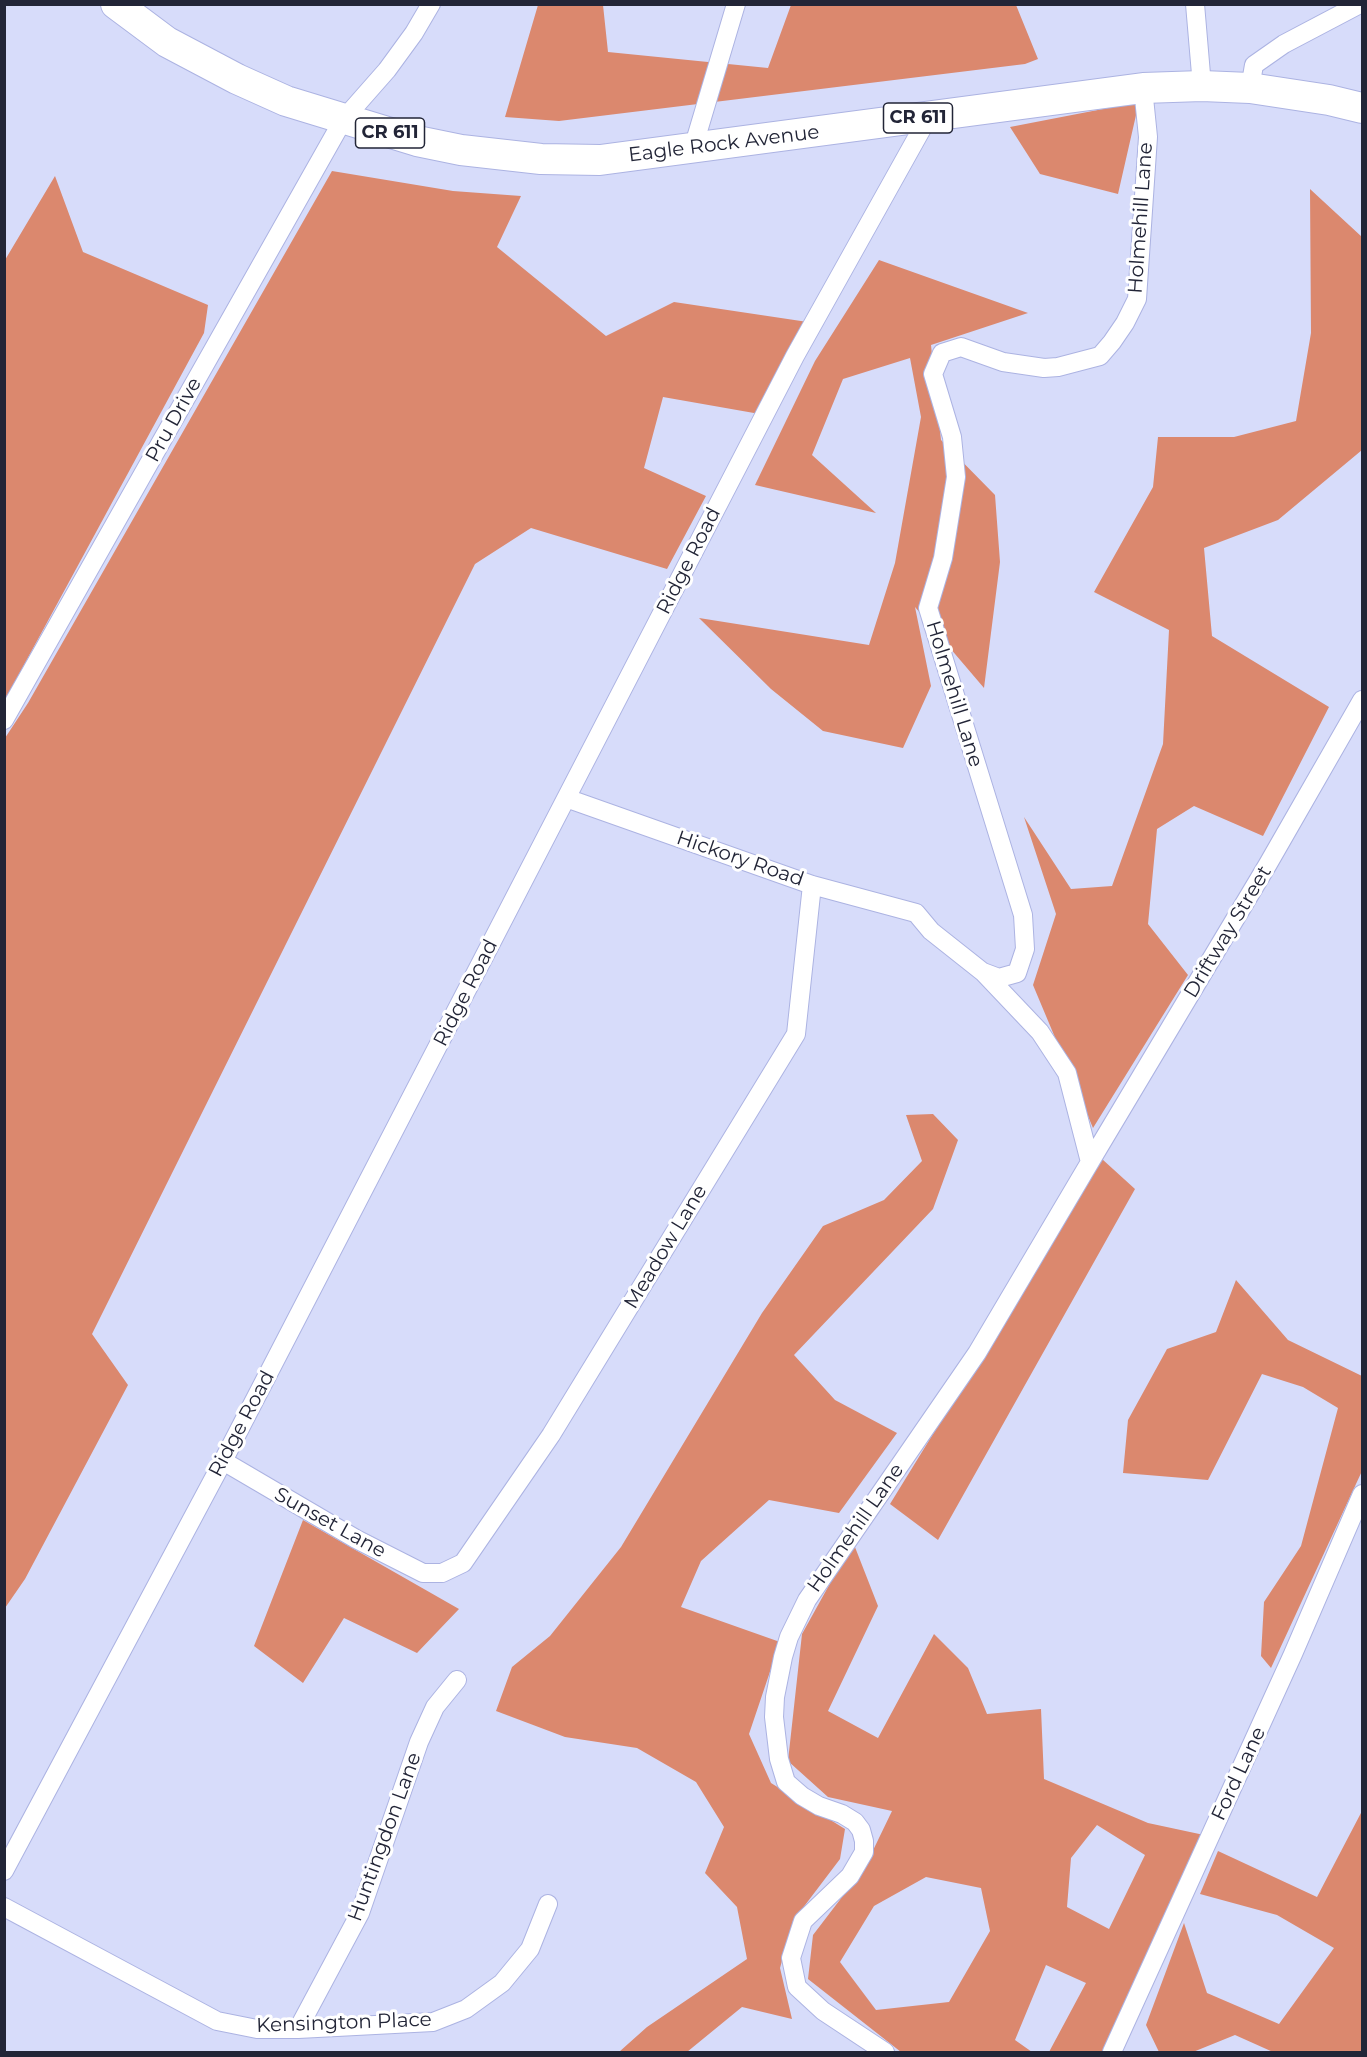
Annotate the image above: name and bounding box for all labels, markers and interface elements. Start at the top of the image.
road number: CR 611 [884,103,952,133]
road number: CR 611 [356,118,424,148]
street label: Eagle Rock Avenue [627,120,821,168]
street label: Holmehill Lane [1124,142,1158,294]
street label: Pru Drive [141,374,207,466]
street label: Ridge Road [652,504,726,618]
street label: Holmehill Lane [920,618,988,770]
street label: Hickory Road [673,826,807,892]
street label: Driftway Street [1179,862,1277,1002]
street label: Ridge Road [429,936,503,1050]
street label: Meadow Lane [620,1181,712,1313]
street label: Ridge Road [204,1367,280,1481]
street label: Holmehill Lane [803,1459,909,1597]
street label: Sunset Lane [270,1483,390,1563]
street label: Ford Lane [1207,1723,1271,1825]
street label: Huntingdon Lane [343,1749,427,1925]
street label: Kensington Place [256,2008,432,2038]

